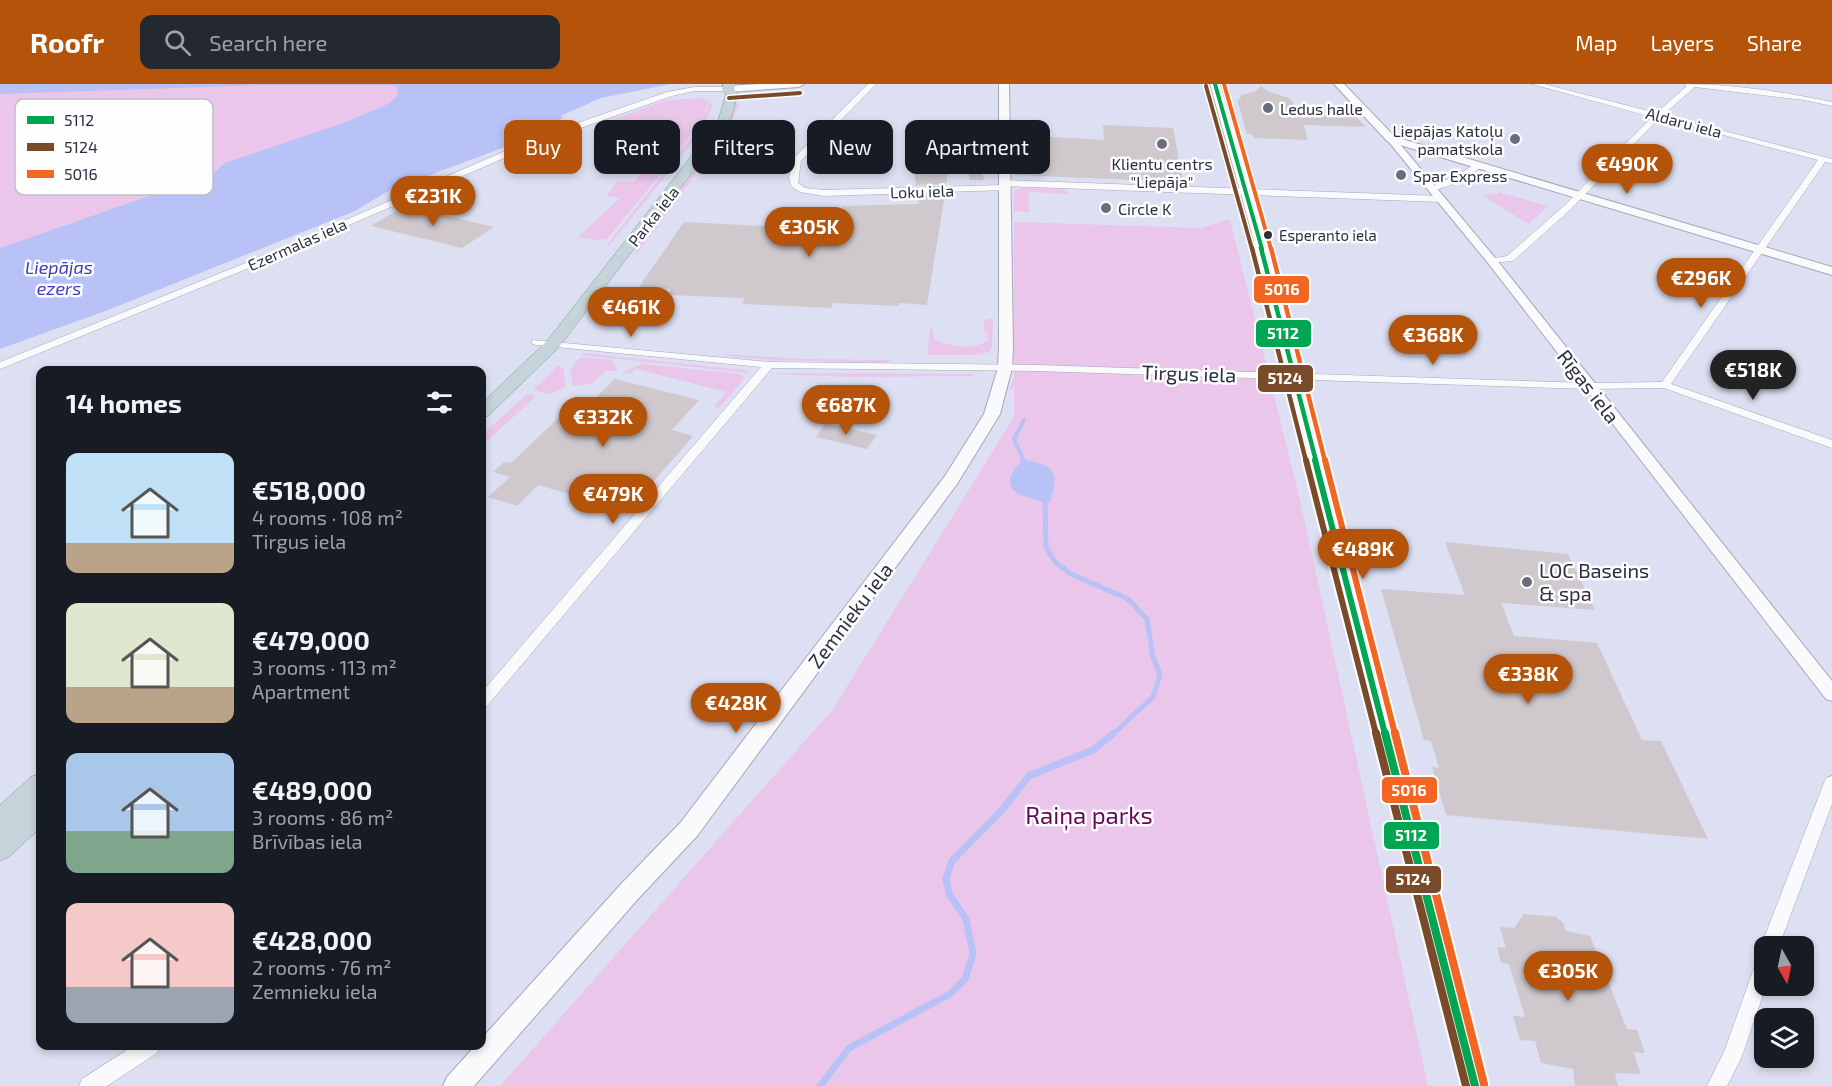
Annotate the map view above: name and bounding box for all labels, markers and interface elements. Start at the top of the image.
search box [140,15,560,69]
text: Roofr [30,25,104,59]
icon: search [161,26,194,59]
text: Search here [209,29,327,55]
text: Map [1575,30,1617,55]
text: Layers [1650,30,1714,55]
text: Share [1747,30,1802,55]
legend [15,99,213,195]
place label: Ledus halle [1280,99,1363,118]
marker: Ledus halle [1261,101,1275,115]
street label: Aldaru iela [1644,103,1724,141]
text: 5112 [64,110,94,129]
chip: Buy [504,120,582,174]
chip: Rent [594,120,680,174]
chip: Filters [692,120,795,174]
chip: New [807,120,893,174]
chip: Apartment [905,120,1050,174]
place label: Liepājas Katoļu pamatskola [1392,121,1503,158]
marker: Liepājas Katoļu pamatskola [1508,132,1522,146]
text: 5124 [64,137,98,156]
marker: Klientu centrs "Liepāja" [1155,137,1169,151]
pin: €490K [1585,144,1669,195]
text: €490K [1596,151,1658,175]
place label: Klientu centrs "Liepāja" [1111,154,1213,192]
text: 5016 [64,164,98,183]
place label: Spar Express [1413,166,1507,185]
marker: Spar Express [1394,168,1408,182]
pin: €231K [391,176,475,227]
street label: Loku iela [890,180,954,202]
street label: Parka iela [624,182,682,250]
text: €231K [404,183,462,207]
place label: Circle K [1118,199,1172,218]
marker: Circle K [1099,201,1113,215]
pin: €305K [767,207,851,258]
street label: Ezermalas iela [245,214,349,274]
text: €305K [779,214,839,238]
place label: Esperanto iela [1279,226,1377,244]
marker: Esperanto iela [1262,229,1274,241]
water label: Liepājas ezers [25,256,93,299]
pin: €296K [1659,258,1743,309]
text: €296K [1671,265,1731,289]
line badge: 5016 [1253,275,1310,304]
text: 5016 [1264,279,1300,298]
pin: €461K [589,287,673,338]
text: €461K [602,294,660,318]
pin: €368K [1391,315,1475,366]
line badge: 5112 [1255,319,1312,348]
text: €368K [1402,322,1464,346]
text: 5112 [1267,323,1299,342]
street label: Rīgas iela [1553,344,1625,428]
pin: €518K [1711,350,1795,401]
text: €518K [1724,357,1782,381]
street label: Tirgus iela [1141,359,1237,387]
line badge: 5124 [1257,364,1314,393]
text: 5124 [1267,368,1303,387]
pin: €687K [804,385,888,436]
icon: filters [423,386,456,419]
text: 14 homes [66,387,182,418]
text: €687K [816,392,876,416]
pin: €332K [561,397,645,448]
text: €332K [573,404,633,428]
text: €518,000 [252,474,366,505]
pin: €479K [571,474,655,525]
icon: home [114,477,186,549]
text: €479K [583,481,643,505]
text: 4 rooms · 108 m² [252,505,403,529]
text: Tirgus iela [252,529,346,553]
pin: €489K [1321,529,1405,580]
text: €489K [1332,536,1394,560]
street label: Zemnieku iela [803,558,897,672]
place label: LOC Baseins & spa [1539,558,1649,605]
marker: LOC Baseins & spa [1520,575,1534,589]
text: €479,000 [252,624,370,655]
icon: home [114,627,186,699]
pin: €338K [1486,654,1570,705]
text: 3 rooms · 113 m² [252,655,397,679]
text: €338K [1498,661,1558,685]
text: Apartment [252,679,350,703]
pin: €428K [694,683,778,734]
text: €428K [705,690,767,714]
text: €489,000 [252,774,372,805]
line badge: 5016 [1381,776,1438,804]
icon: home [114,777,186,849]
text: 5016 [1391,780,1427,799]
park label: Raiņa parks [1025,800,1153,831]
text: 3 rooms · 86 m² [252,805,393,829]
line badge: 5112 [1383,821,1440,850]
text: 5112 [1395,825,1427,844]
text: Brīvības iela [252,829,363,853]
line badge: 5124 [1385,865,1442,894]
text: 5124 [1395,869,1431,888]
text: €428,000 [252,924,372,955]
icon: home [114,927,186,999]
north arrow [1754,936,1814,996]
map controls [1754,936,1814,1068]
pin: €305K [1526,951,1610,1002]
text: 2 rooms · 76 m² [252,955,391,979]
text: €305K [1538,958,1598,982]
text: Zemnieku iela [252,979,378,1003]
button: layers [1754,1008,1814,1068]

